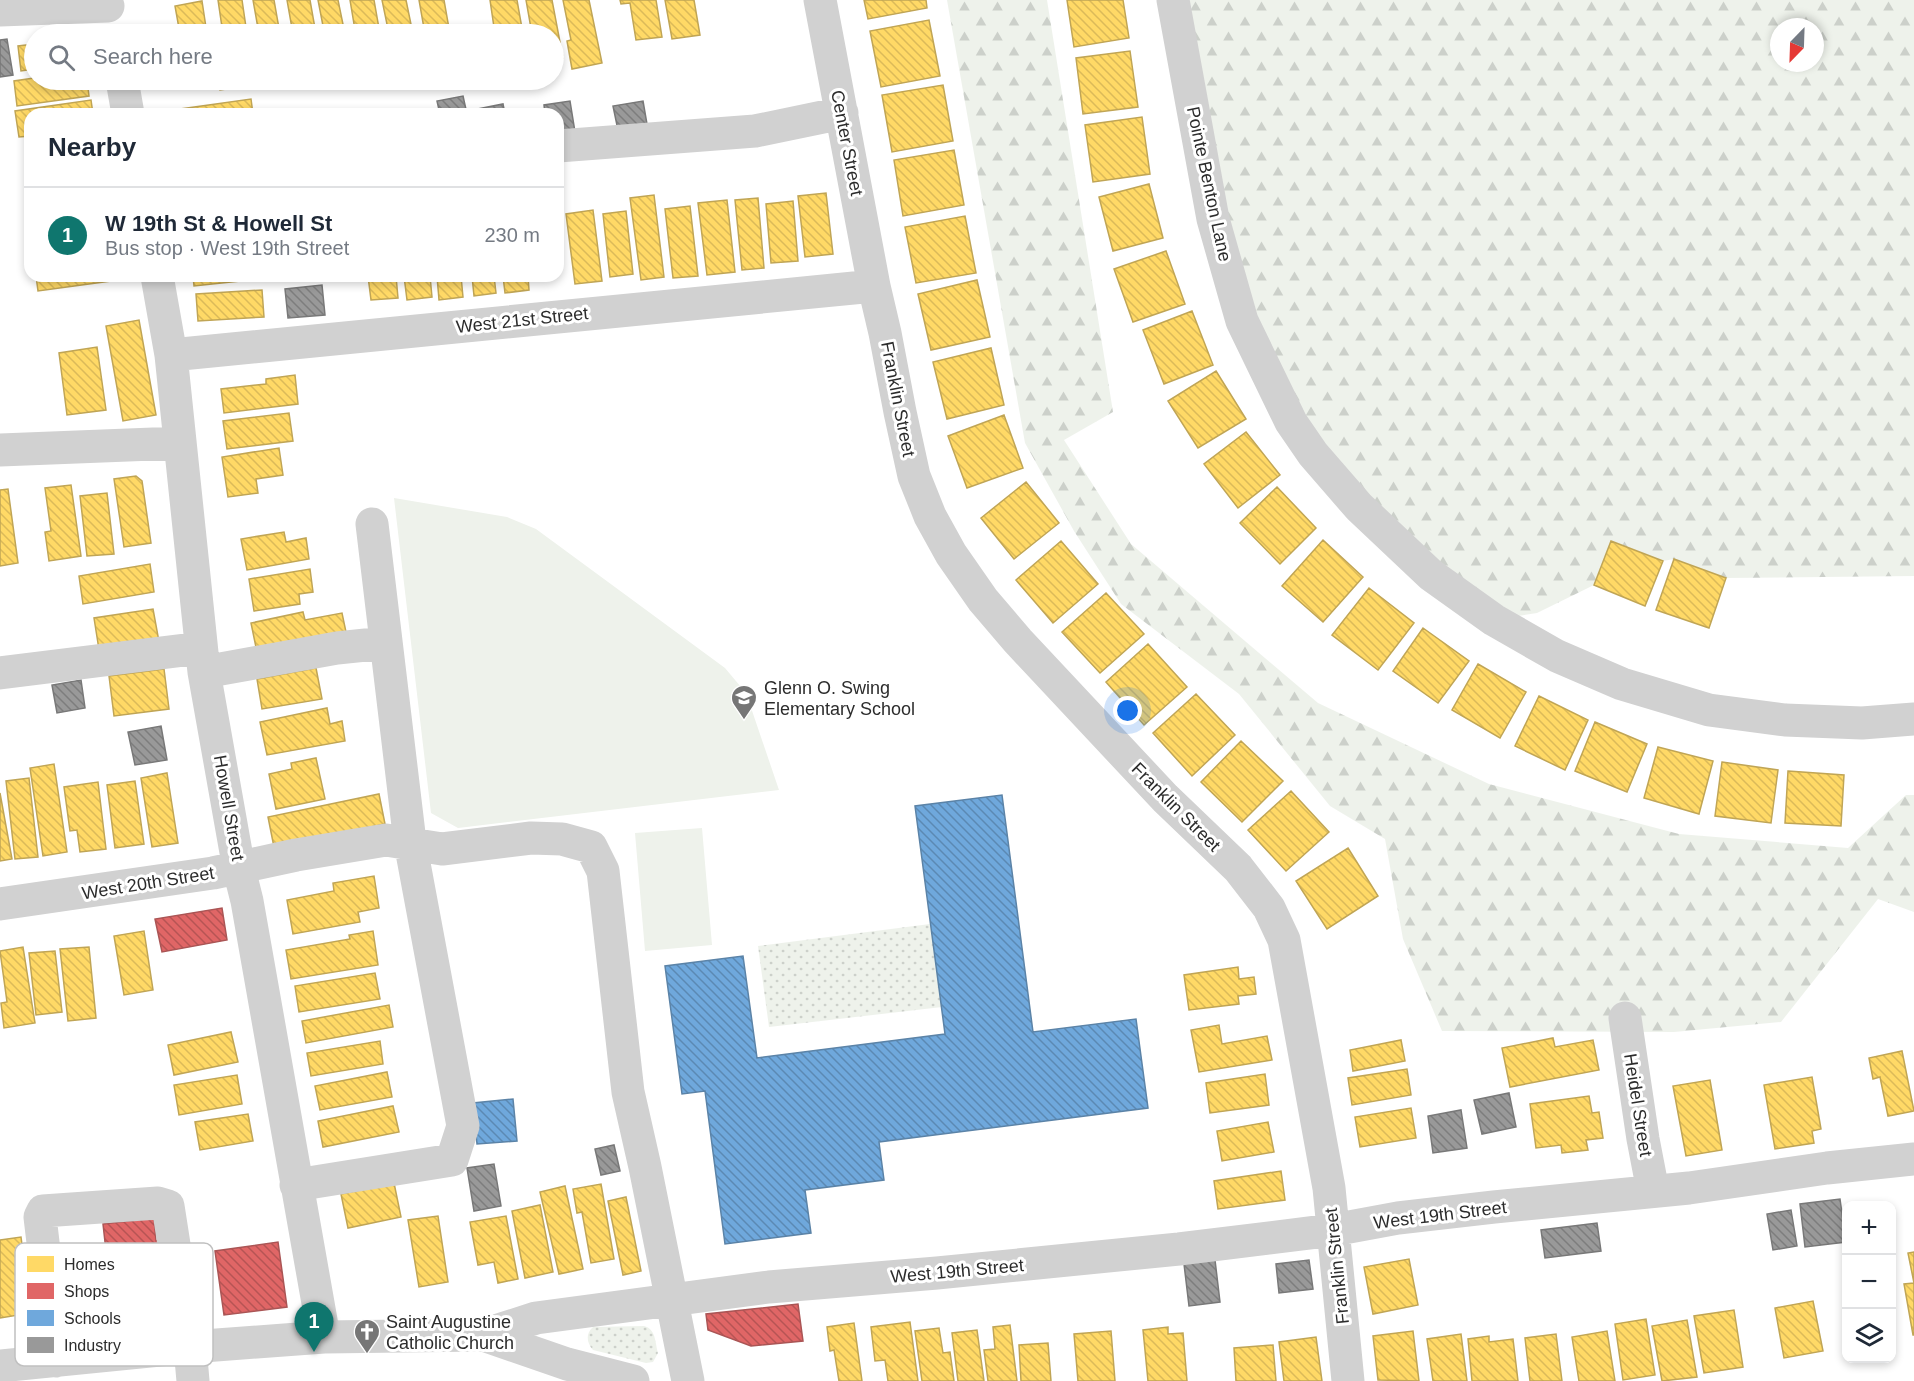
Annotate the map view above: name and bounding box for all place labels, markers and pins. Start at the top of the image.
place label: Glenn O. Swing Elementary School [764,678,915,719]
school or university icon: Glenn O. Swing Elementary School [729,683,759,721]
pin: 1 [294,1302,334,1352]
place label: Saint Augustine Catholic Church [386,1312,514,1353]
church icon: Saint Augustine Catholic Church [352,1317,382,1355]

